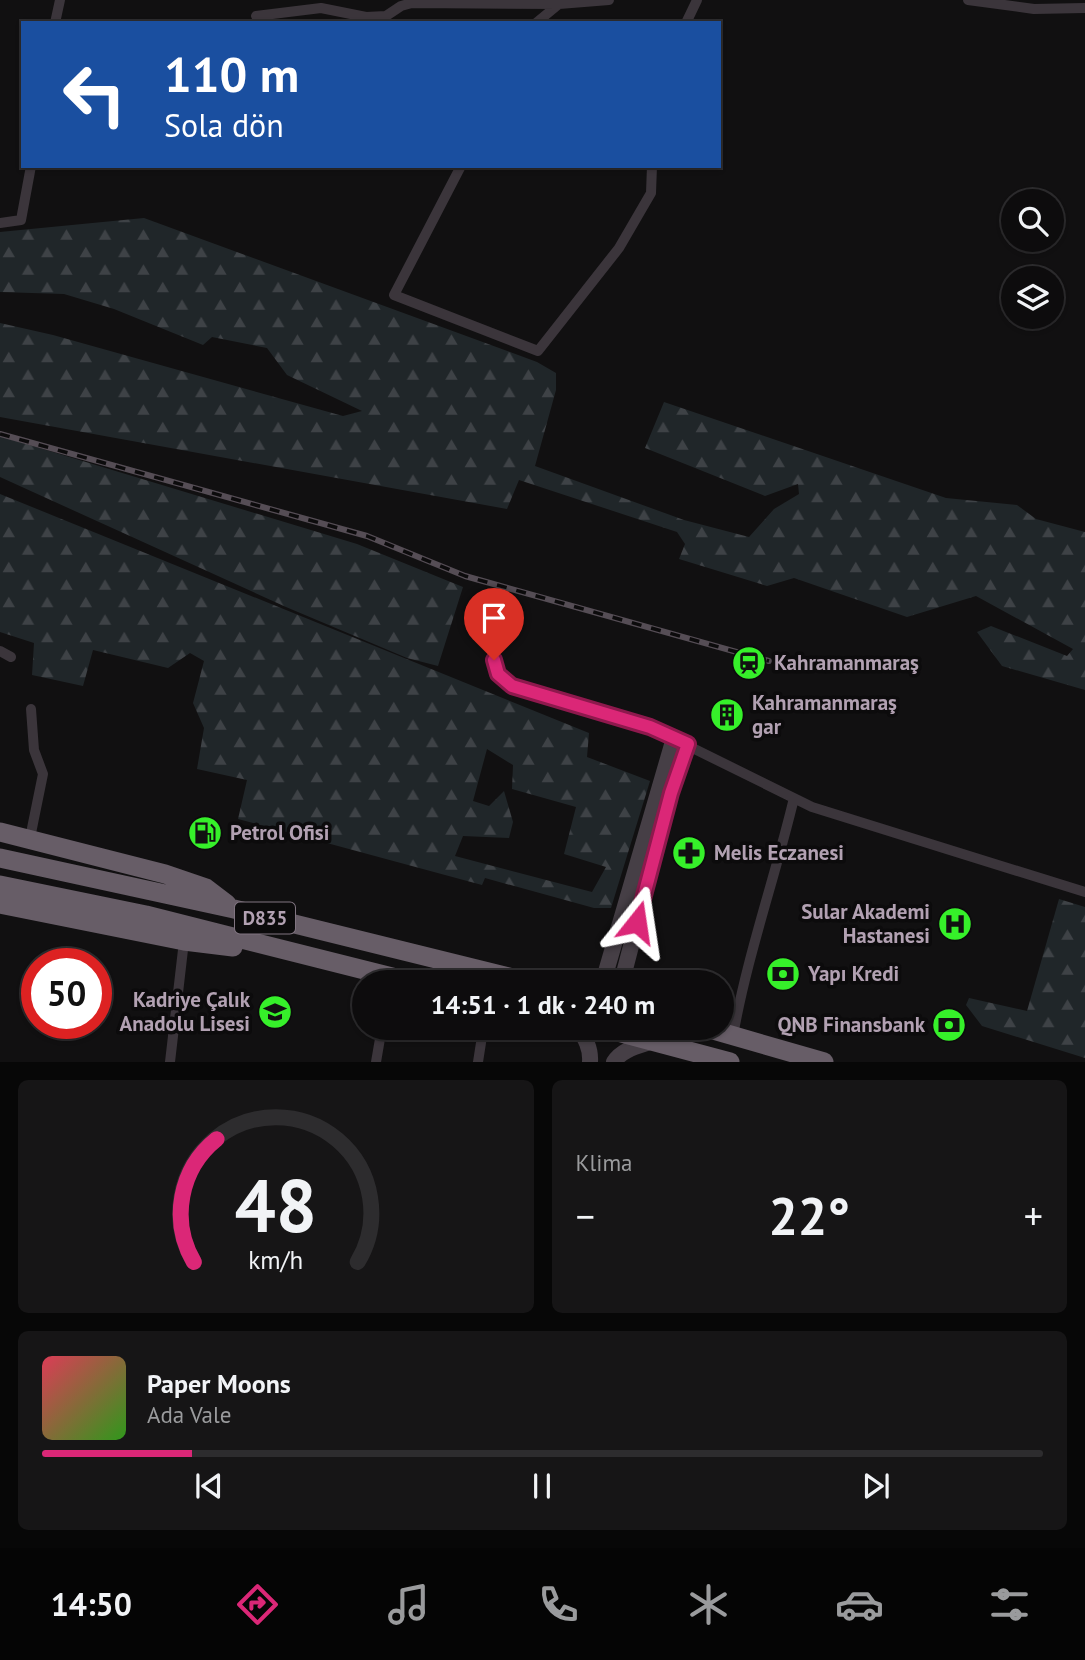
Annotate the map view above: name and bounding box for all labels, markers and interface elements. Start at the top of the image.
text: 110 m [164,42,299,106]
icon: left [49,49,140,140]
text: Sola dön [164,104,284,146]
map controls [1001,189,1064,329]
button: search [1001,189,1064,252]
button: layers [1001,266,1064,329]
pin [464,588,524,660]
icon: arrive [475,599,513,637]
station icon: Kahramanmaraş [730,644,768,682]
place label: Kahramanmaraş [774,649,919,676]
place label: Kahramanmaraş gar [752,689,897,740]
building icon: Kahramanmaraş gar [708,696,746,734]
fuel station icon: Petrol Ofisi [186,814,224,852]
place label: Petrol Ofisi [230,819,329,846]
pharmacy icon: Melis Eczanesi [670,834,708,872]
place label: Melis Eczanesi [714,839,844,866]
position arrow [600,885,674,959]
place label: Sular Akademi Hastanesi [801,898,930,949]
road number: D835 [235,902,295,934]
hospital icon: Sular Akademi Hastanesi [936,905,974,943]
speed limit sign: 50 [21,948,112,1039]
bank icon: Yapı Kredi [764,955,802,993]
place label: Yapı Kredi [807,960,899,987]
place label: Kadriye Çalık Anadolu Lisesi [120,986,251,1037]
text: 14:51 · 1 dk · 240 m [431,988,655,1021]
school or university icon: Kadriye Çalık Anadolu Lisesi [256,993,294,1031]
bank icon: QNB Finansbank [930,1006,968,1044]
place label: QNB Finansbank [777,1011,926,1038]
text: Klima [576,1148,633,1177]
text: 48 [234,1159,317,1253]
text: 22° [768,1182,850,1249]
text: − [576,1191,595,1240]
text: + [1024,1191,1043,1240]
text: km/h [248,1244,303,1276]
text: Paper Moons [147,1367,291,1400]
text: Ada Vale [147,1400,231,1429]
icon: previous [190,1467,228,1505]
icon: pause [523,1467,561,1505]
icon: next [857,1467,895,1505]
icon: directions [233,1580,282,1629]
icon: music [384,1580,433,1629]
icon: phone [534,1580,583,1629]
icon: climate [684,1580,733,1629]
icon: car [835,1580,884,1629]
icon: filters [985,1580,1034,1629]
text: 14:50 [51,1583,132,1625]

